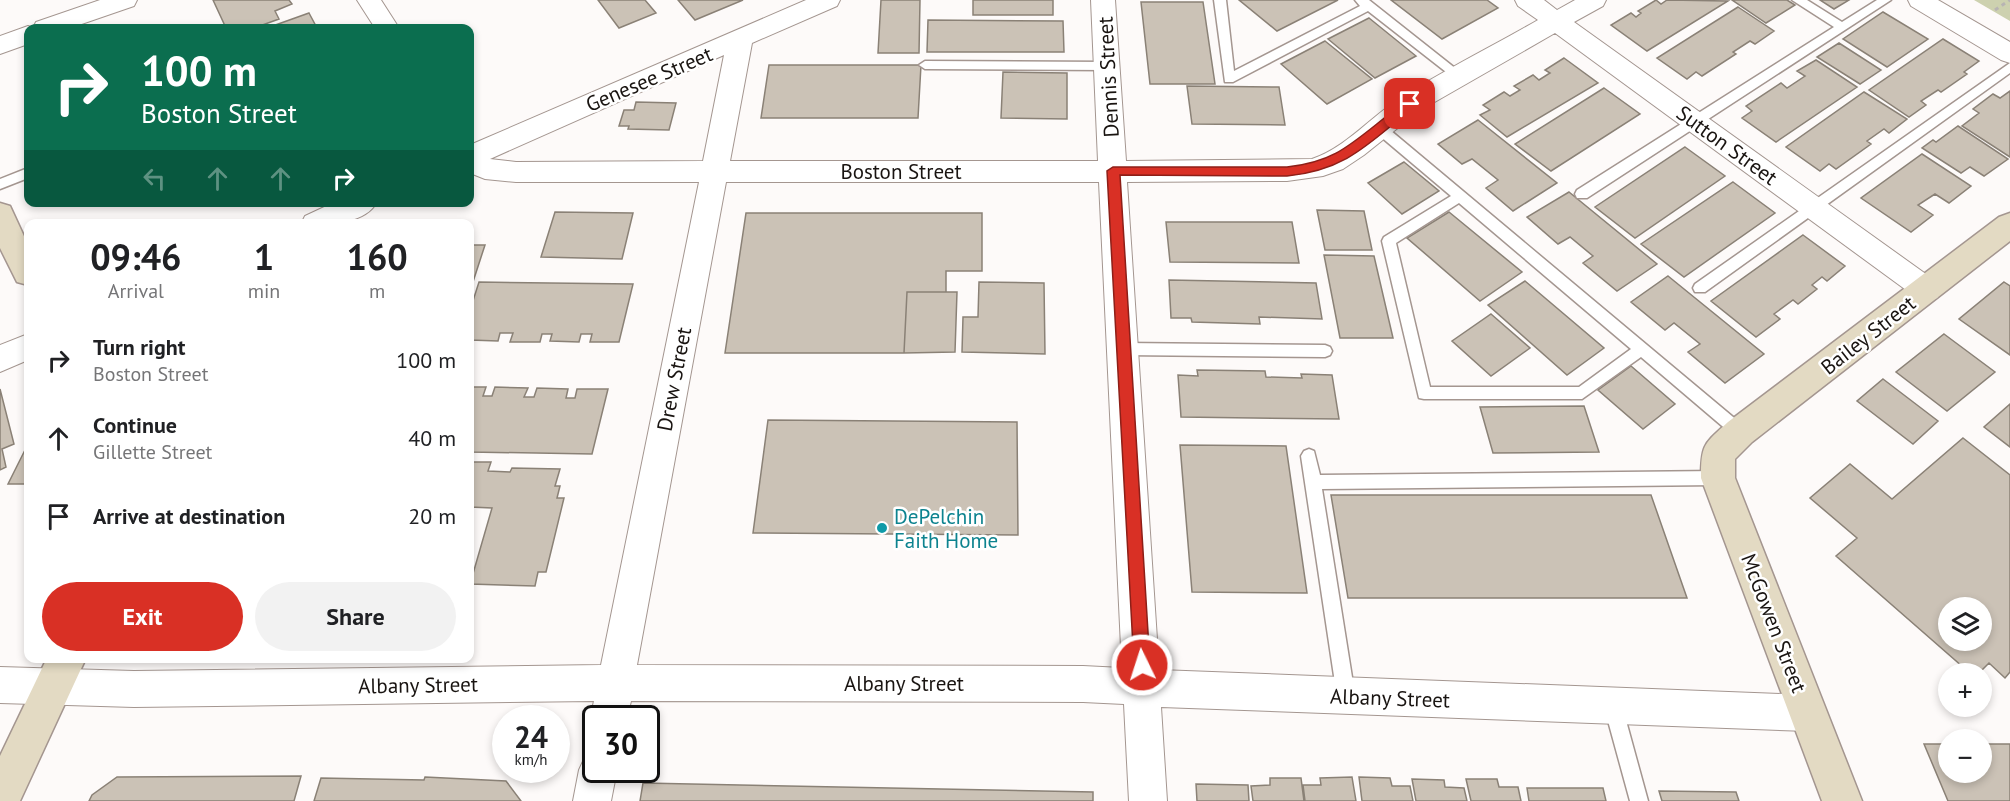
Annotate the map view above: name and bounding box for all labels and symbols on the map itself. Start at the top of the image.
street label: Dennis Street [1091,16,1125,138]
street label: Genesee Street [582,40,716,118]
pin [1384,78,1435,129]
street label: Sutton Street [1671,99,1783,191]
street label: Boston Street [840,158,962,185]
street label: Bailey Street [1815,290,1921,380]
street label: Drew Street [651,325,697,433]
place label: DePelchin Faith Home [894,503,998,554]
marker: DePelchin Faith Home [875,521,889,535]
street label: McGowen Street [1735,550,1813,696]
position arrow [1110,633,1174,697]
street label: Albany Street [358,670,478,700]
street label: Albany Street [844,670,964,697]
street label: Albany Street [1330,682,1450,714]
speed limit sign: 30 [582,705,660,783]

